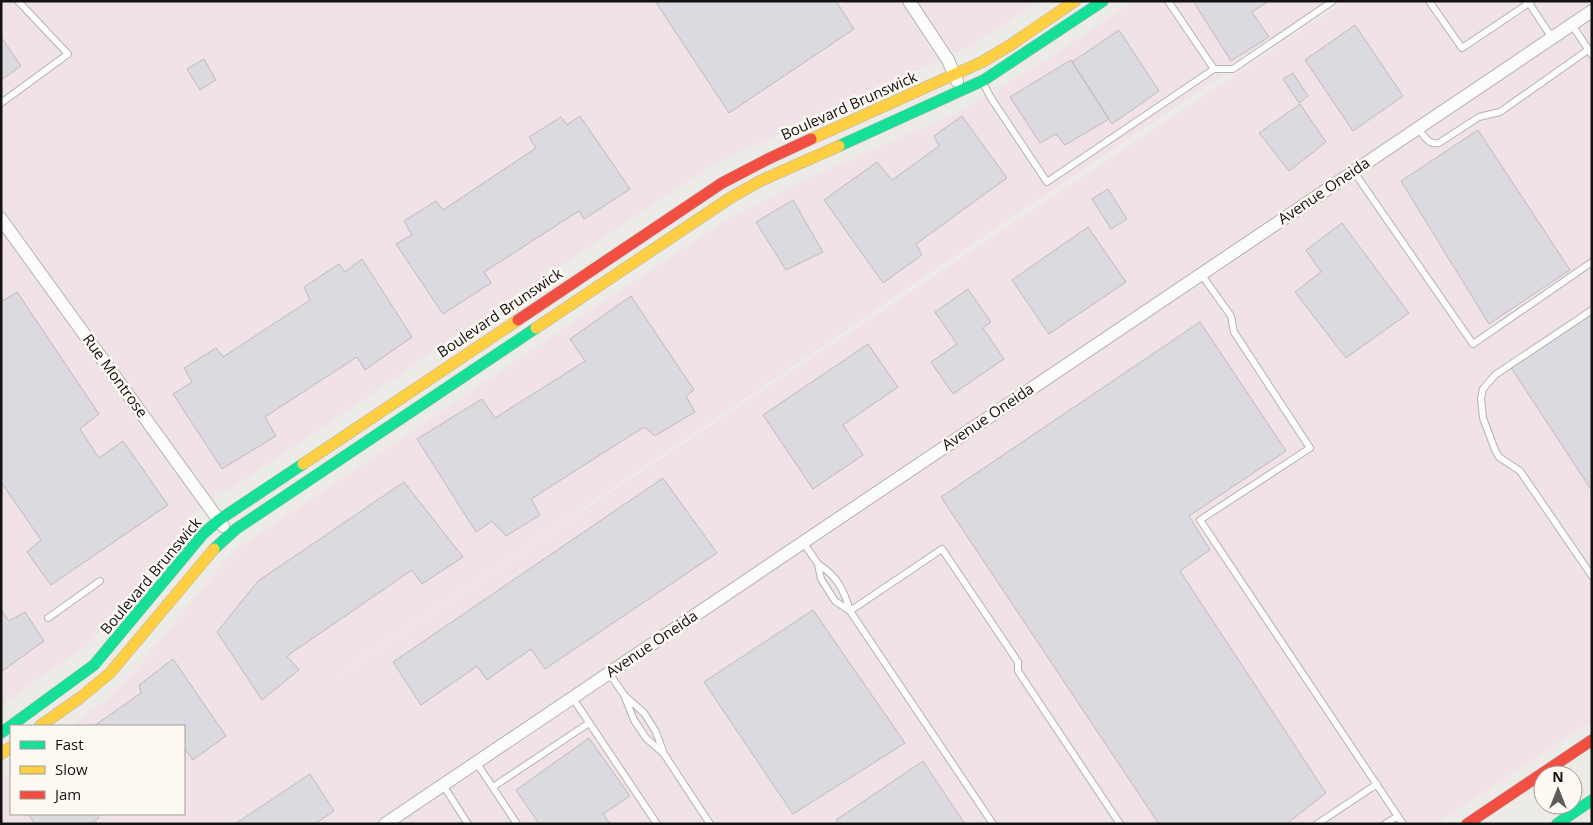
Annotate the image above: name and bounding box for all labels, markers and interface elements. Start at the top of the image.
street label: Boulevard Brunswick [777,66,920,144]
street label: Avenue Oneida [1274,152,1373,228]
street label: Boulevard Brunswick [433,263,566,362]
street label: Rue Montrose [79,330,153,421]
street label: Avenue Oneida [938,378,1037,454]
street label: Boulevard Brunswick [95,513,205,638]
street label: Avenue Oneida [602,605,701,681]
legend [10,725,185,815]
text: Fast [55,734,84,754]
text: Slow [55,759,88,779]
north arrow [1533,765,1583,815]
text: N [1552,767,1564,786]
text: Jam [53,784,81,804]

